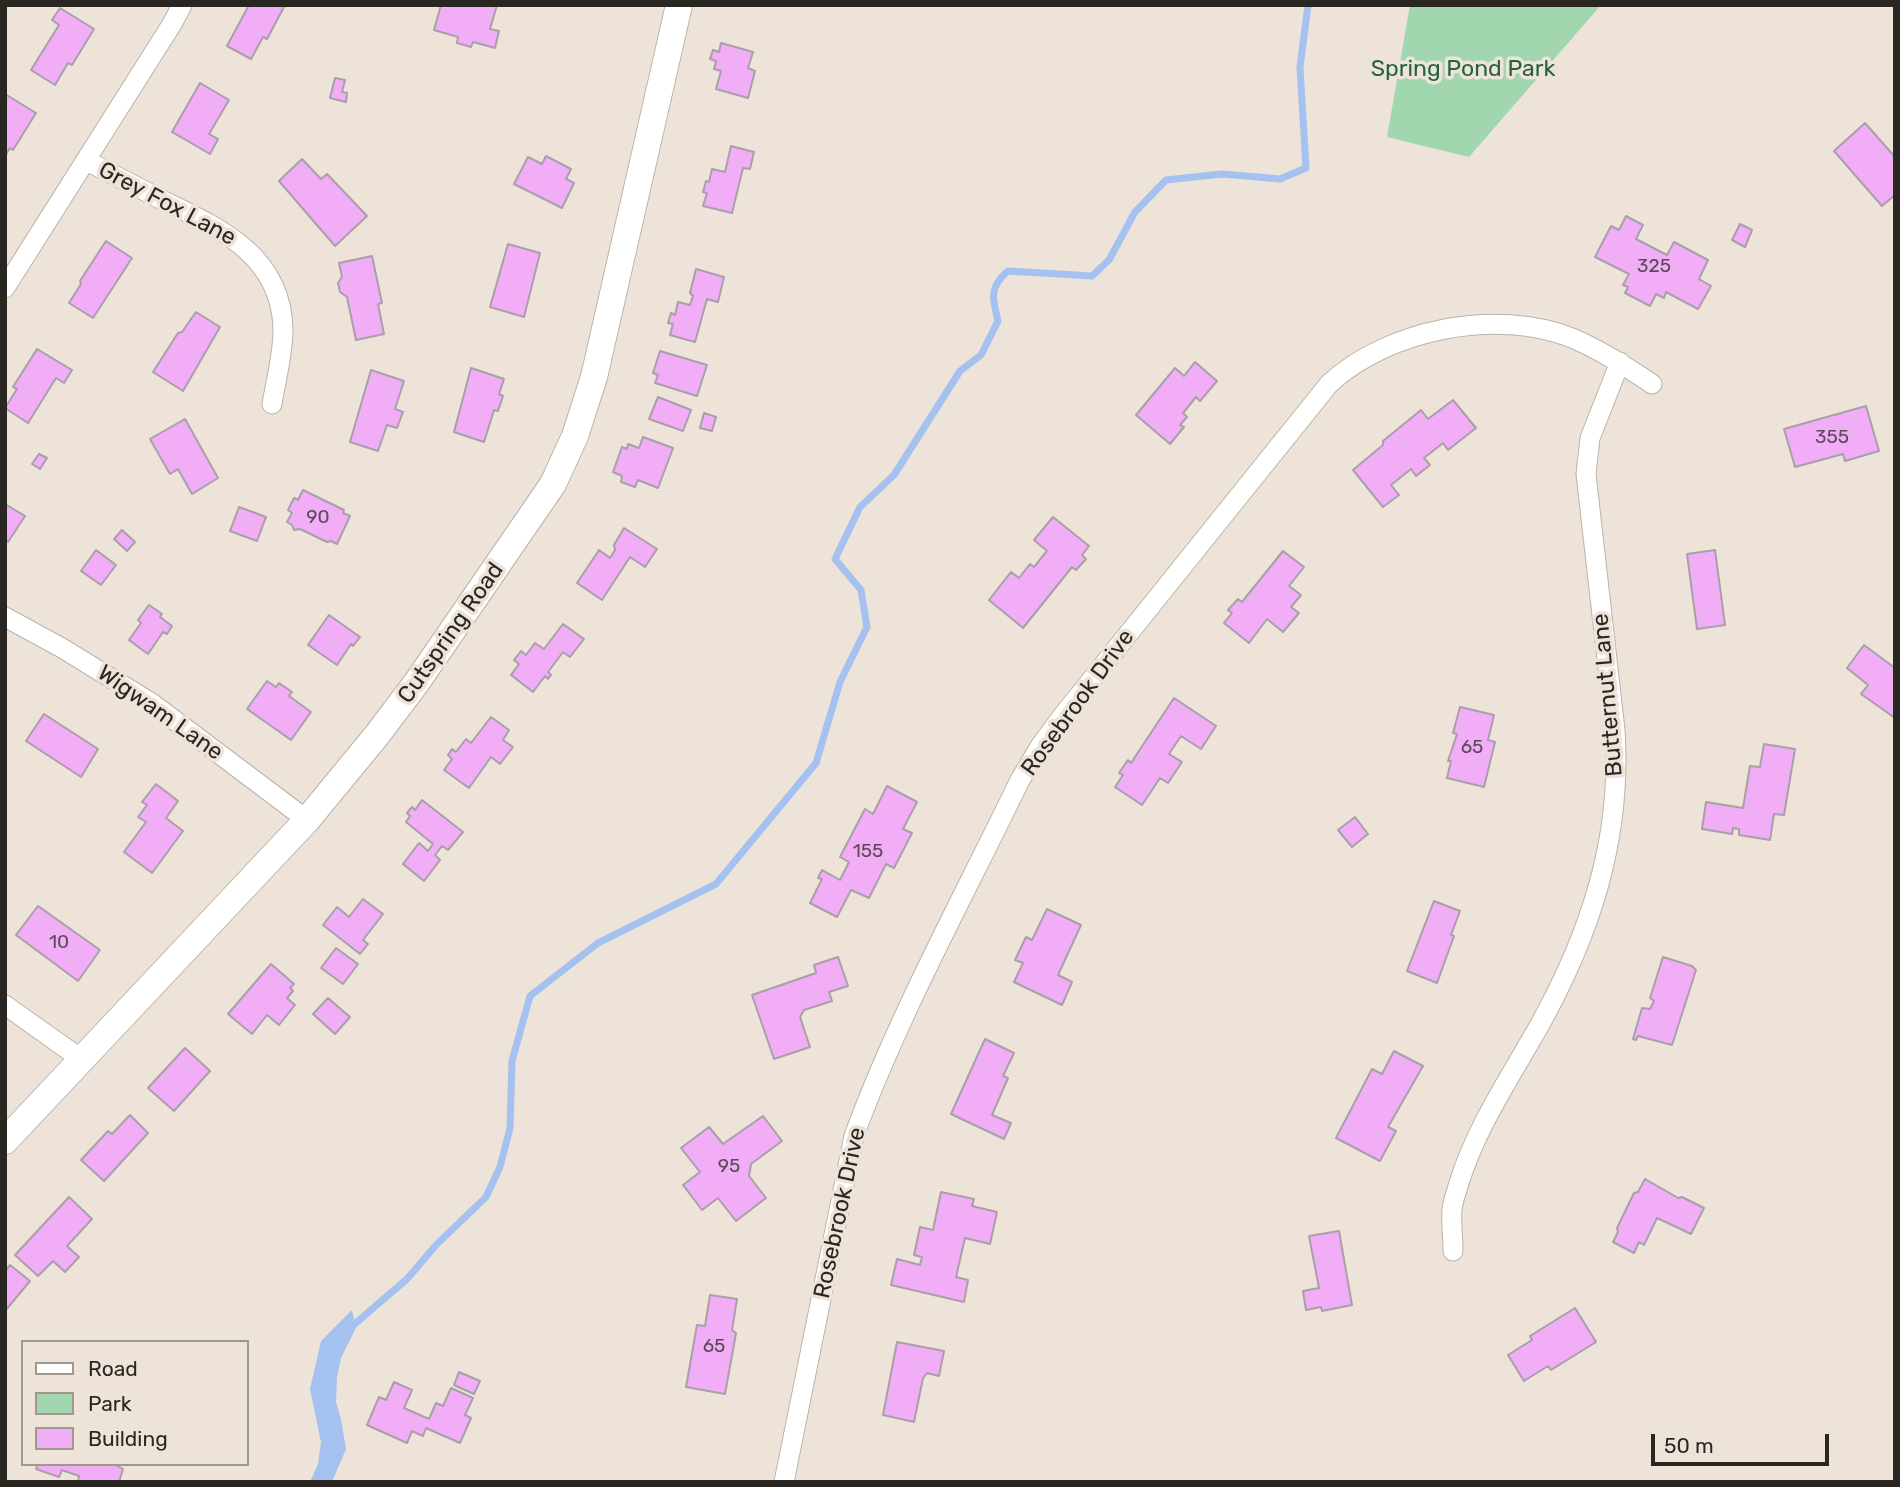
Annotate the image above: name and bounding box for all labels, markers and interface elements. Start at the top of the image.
park label: Spring Pond Park [1371,55,1555,83]
street label: Grey Fox Lane [94,156,240,252]
house number: 325 [1637,256,1671,278]
house number: 355 [1815,427,1849,449]
house number: 90 [306,507,330,529]
street label: Cutspring Road [392,557,510,709]
street label: Butternut Lane [1587,612,1629,778]
street label: Rosebrook Drive [1016,624,1140,782]
street label: Wigwam Lane [92,660,228,766]
house number: 65 [1461,737,1483,759]
house number: 155 [853,841,883,863]
house number: 10 [49,932,69,954]
street label: Rosebrook Drive [808,1125,872,1301]
house number: 95 [718,1156,740,1178]
house number: 65 [703,1336,725,1358]
legend [21,1340,248,1466]
text: Road [88,1356,138,1381]
text: Park [88,1391,132,1416]
scale bar [1655,1420,1834,1464]
text: Building [88,1426,168,1451]
text: 50 m [1664,1433,1714,1458]

